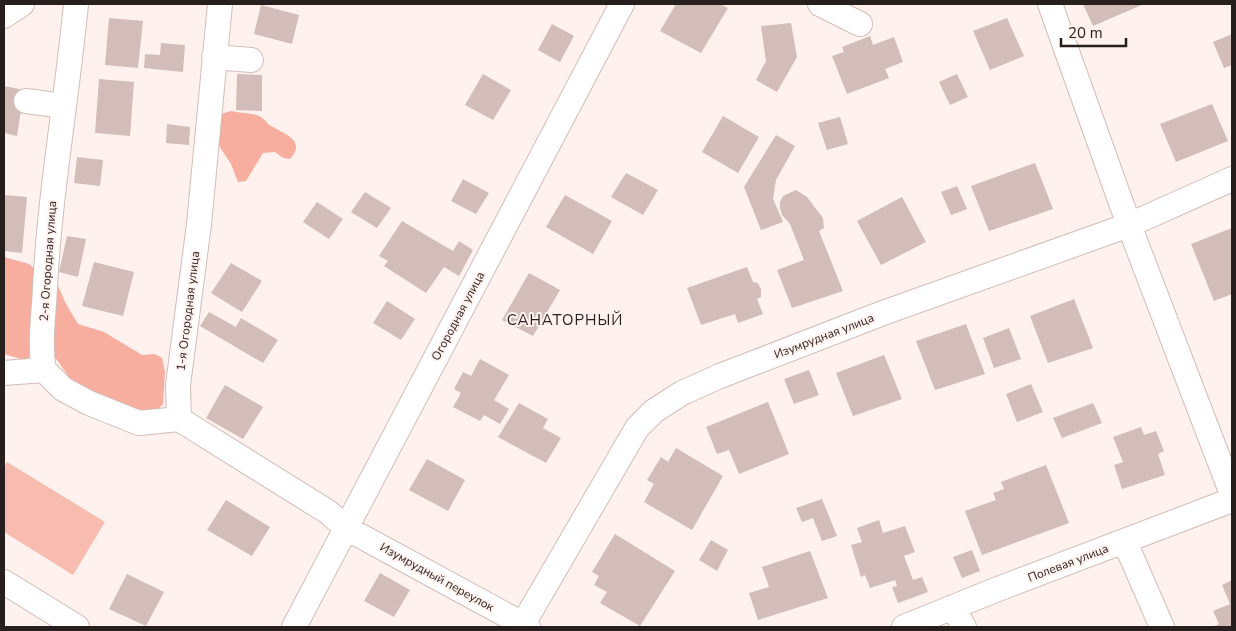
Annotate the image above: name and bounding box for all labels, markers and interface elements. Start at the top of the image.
scale bar [1061,15,1126,47]
text: 20 m [1068,23,1103,43]
street label: 2-я Огородная улица [36,200,60,322]
street label: 1-я Огородная улица [173,250,203,372]
street label: Огородная улица [428,269,488,363]
district label: САНАТОРНЫЙ [507,310,623,330]
street label: Изумрудная улица [772,310,876,362]
street label: Изумрудный переулок [377,539,498,615]
street label: Полевая улица [1025,540,1111,586]

